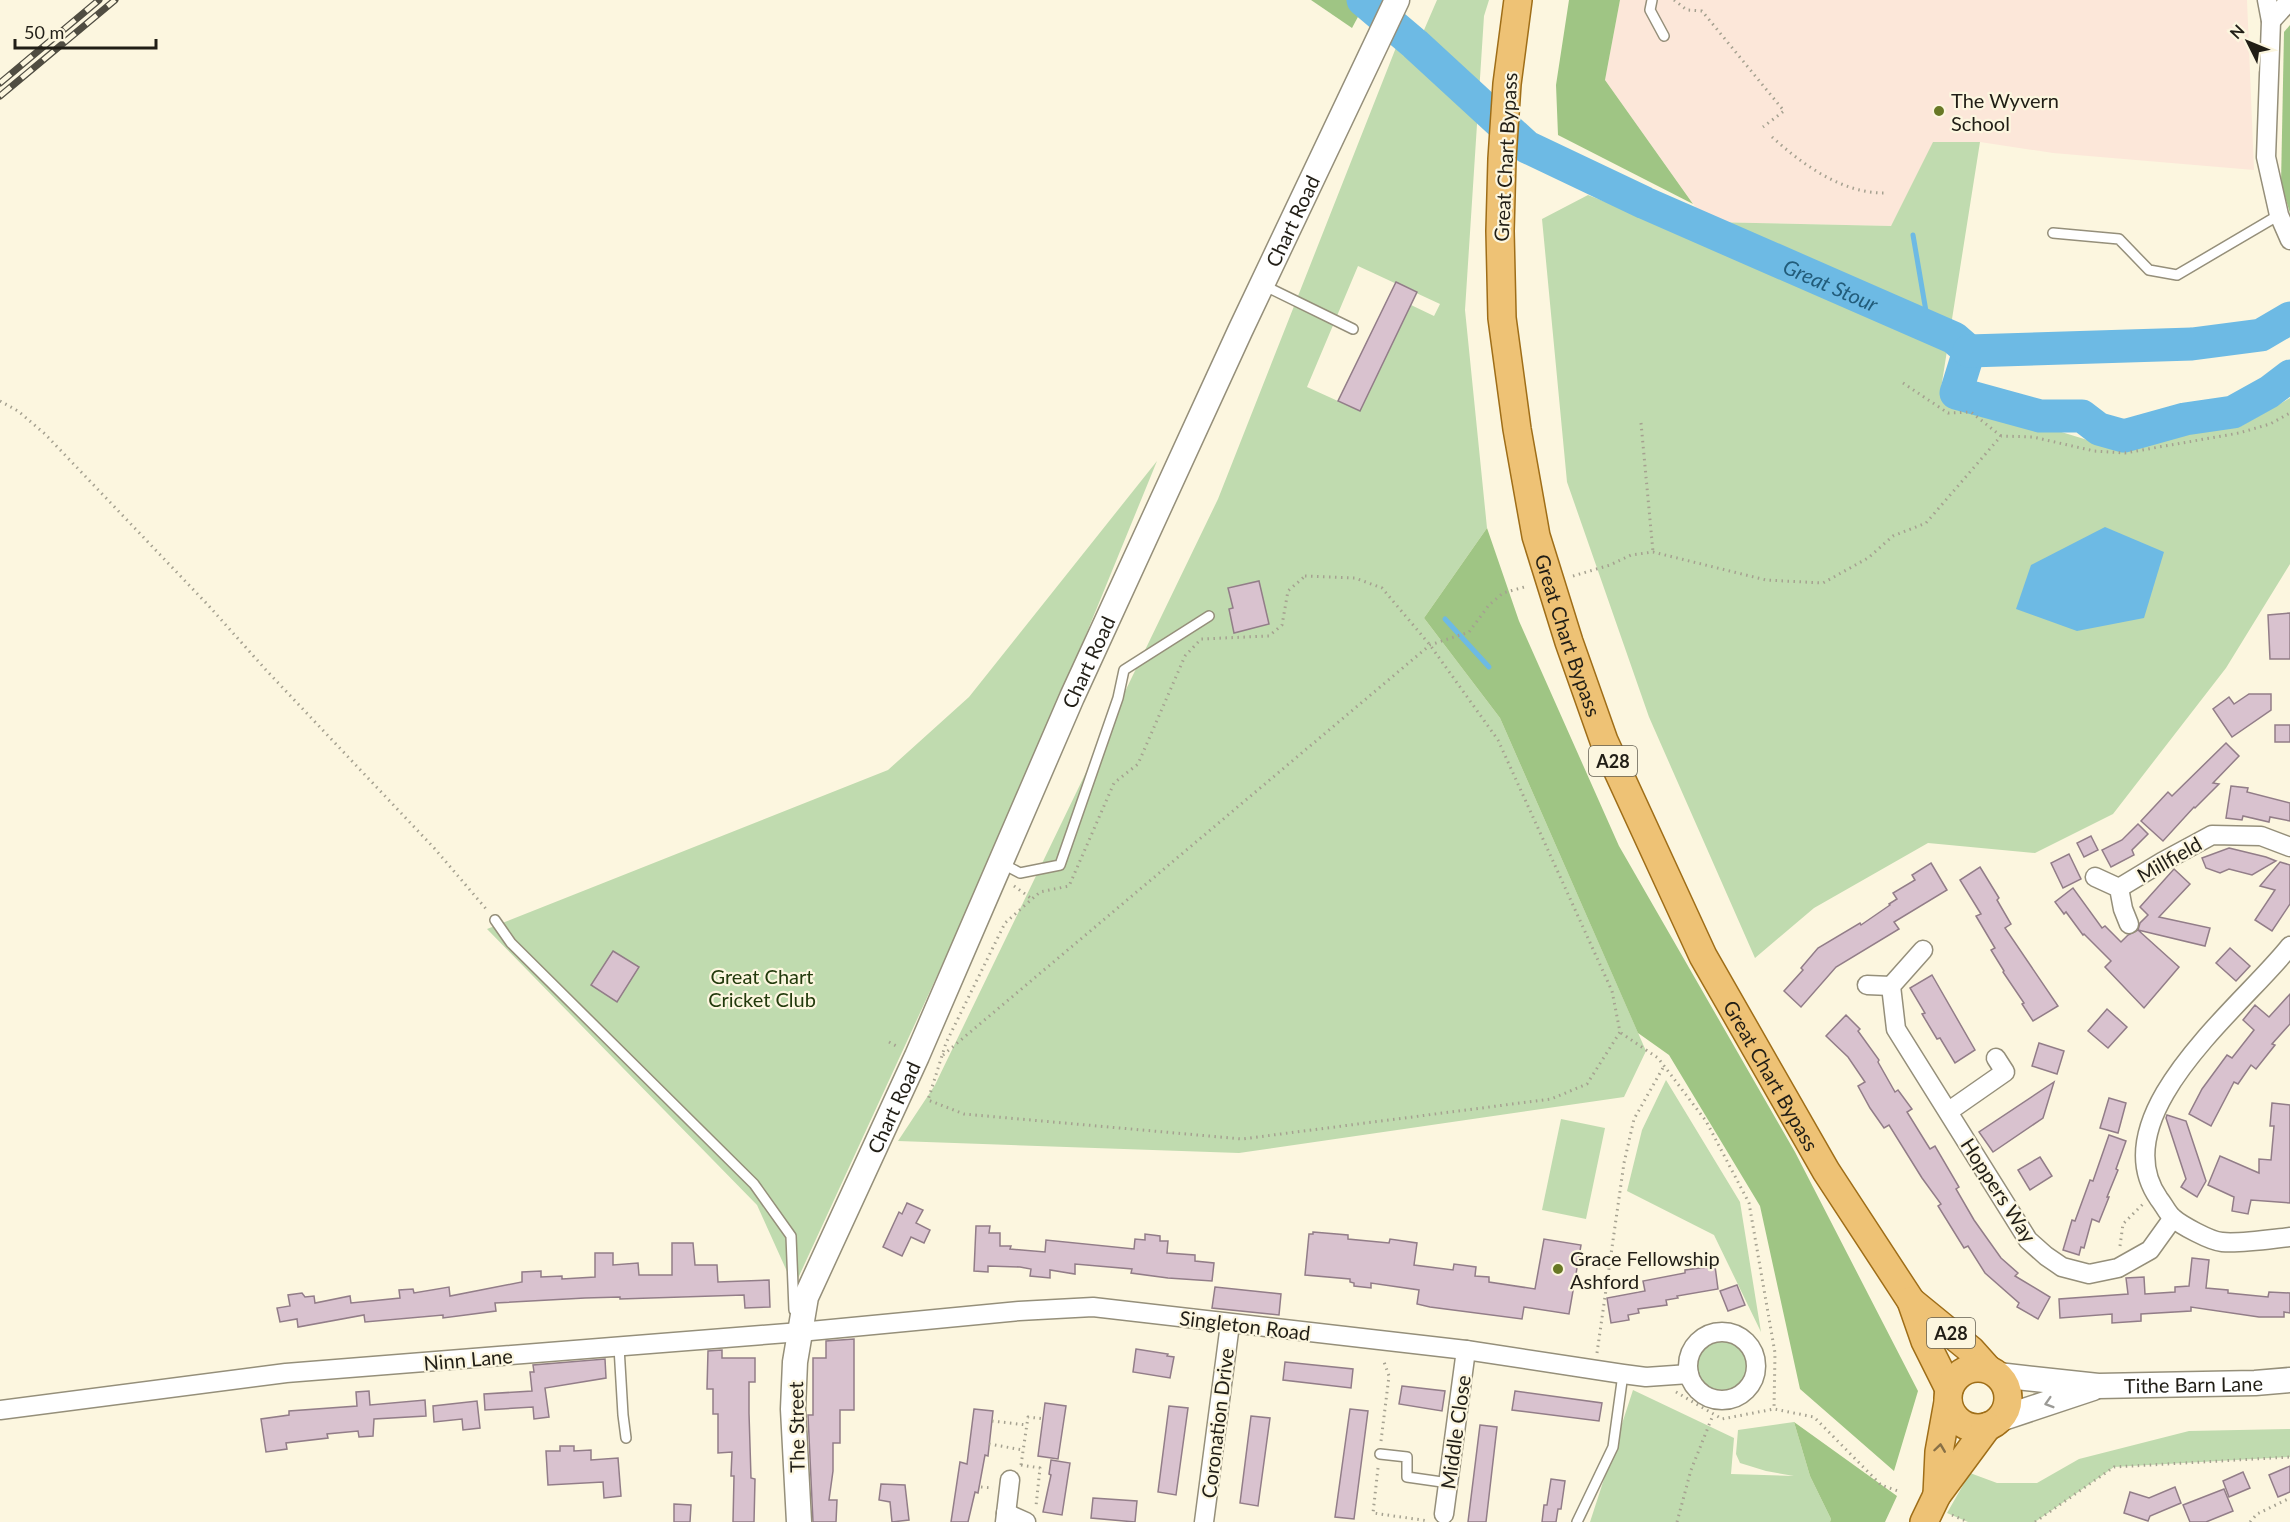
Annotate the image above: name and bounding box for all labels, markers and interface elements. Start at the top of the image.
scale bar [15,12,156,50]
north arrow [2218,12,2278,72]
text: N [2226,20,2248,42]
text: 50 m [24,21,64,43]
street label: Great Chart Bypass [1489,72,1521,242]
place label: The Wyvern School [1951,88,2059,135]
marker: The Wyvern School [1932,104,1946,118]
street label: Chart Road [1260,171,1324,271]
water label: Great Stour [1780,253,1883,316]
street label: Great Chart Bypass [1530,551,1606,720]
street label: Chart Road [1057,612,1120,712]
road number: A28 [1589,746,1637,776]
street label: Millfield [2132,831,2206,887]
park label: Great Chart Cricket Club [708,964,816,1011]
street label: Great Chart Bypass [1719,996,1824,1155]
street label: Chart Road [862,1058,925,1157]
street label: Hoppers Way [1956,1133,2042,1247]
place label: Grace Fellowship Ashford [1570,1246,1720,1293]
marker: Grace Fellowship Ashford [1551,1262,1565,1276]
street label: Singleton Road [1178,1305,1312,1345]
road number: A28 [1927,1318,1975,1348]
street label: Ninn Lane [422,1343,514,1375]
street label: Coronation Drive [1196,1346,1238,1500]
street label: Tithe Barn Lane [2124,1370,2264,1398]
street label: Middle Close [1435,1374,1475,1490]
street label: The Street [783,1381,809,1473]
one-way arrow [2045,1396,2055,1408]
one-way arrow [1934,1443,1946,1453]

